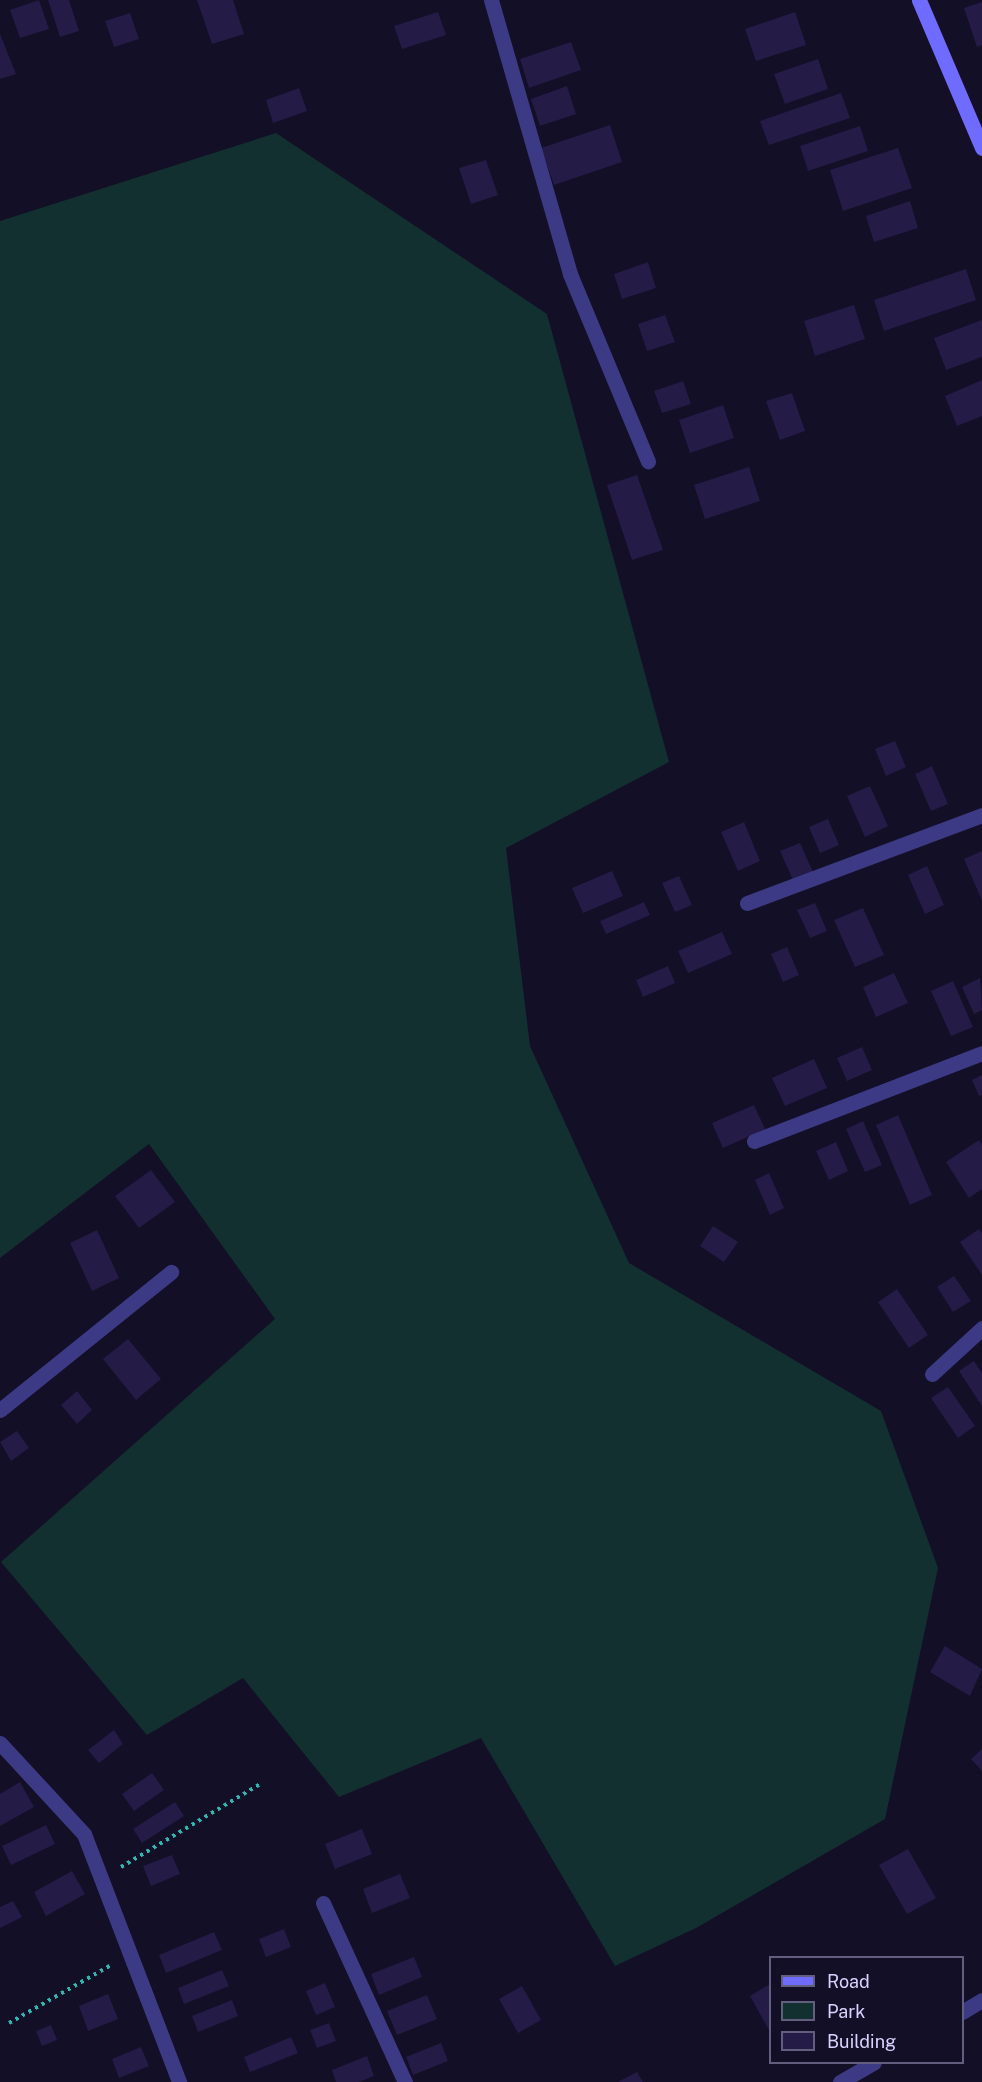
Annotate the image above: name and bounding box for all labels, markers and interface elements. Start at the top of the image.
legend [769,1956,964,2064]
text: Road [827,1971,870,1992]
text: Park [827,2001,865,2022]
text: Building [827,2031,896,2052]

